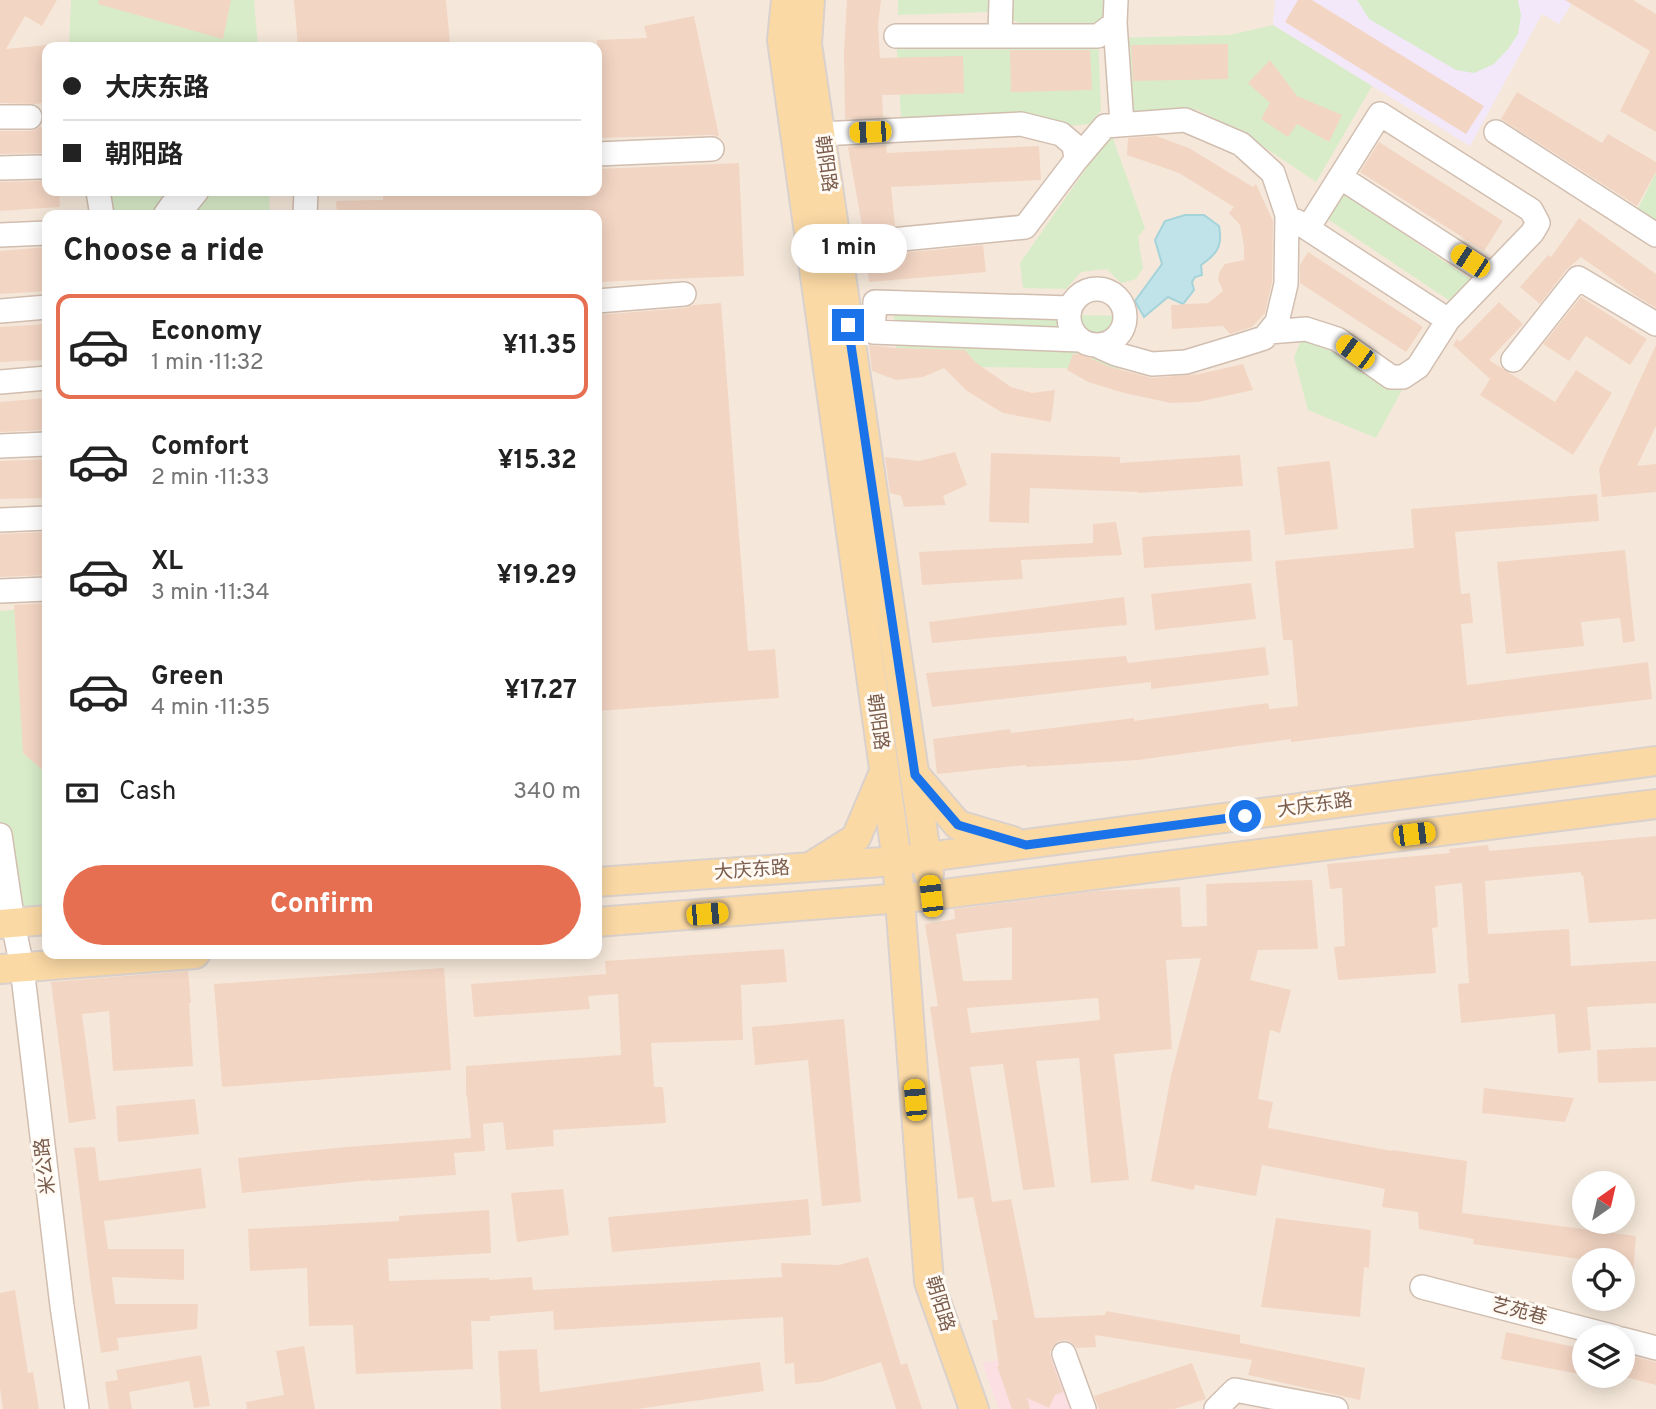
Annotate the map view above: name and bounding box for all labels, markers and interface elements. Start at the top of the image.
text: 大庆东路 [105,73,209,106]
car [849,121,892,143]
street label: 朝阳路 [809,134,841,194]
text: 朝阳路 [105,140,183,173]
callout: 1 min [790,224,906,272]
text: Choose a ride [63,232,264,272]
text: 1 min [821,234,877,263]
car [1447,241,1494,281]
route end [832,309,864,341]
icon: car [67,315,130,378]
text: Economy [151,316,262,349]
text: ¥11.35 [503,330,577,363]
car [1332,331,1379,373]
text: 1 min · 11:32 [151,349,264,378]
icon: car [67,430,130,493]
text: Comfort [151,431,249,464]
text: ¥15.32 [498,445,577,478]
text: 2 min · 11:33 [151,464,270,493]
icon: car [67,545,130,608]
text: XL [151,546,183,579]
text: ¥19.29 [497,560,577,593]
text: 3 min · 11:34 [151,579,270,608]
icon: car [67,660,130,723]
text: Green [151,661,224,694]
text: ¥17.27 [504,675,577,708]
street label: 朝阳路 [861,692,893,752]
text: 4 min · 11:35 [151,694,270,723]
icon: cash [63,774,101,812]
text: Cash [119,776,176,809]
text: 340 m [513,778,581,807]
street label: 大庆东路 [1276,789,1354,823]
route start [1229,800,1261,832]
car [1392,821,1437,847]
street label: 大庆东路 [713,856,791,886]
button: Confirm [63,865,581,945]
car [919,874,944,918]
car [686,902,729,926]
car [903,1078,928,1122]
street label: 米公路 [31,1136,61,1196]
north arrow [1572,1171,1634,1234]
map controls [1572,1171,1635,1388]
button: locate [1572,1248,1635,1311]
street label: 朝阳路 [919,1273,959,1335]
street label: 艺苑巷 [1488,1293,1550,1331]
button: layers [1572,1325,1635,1388]

